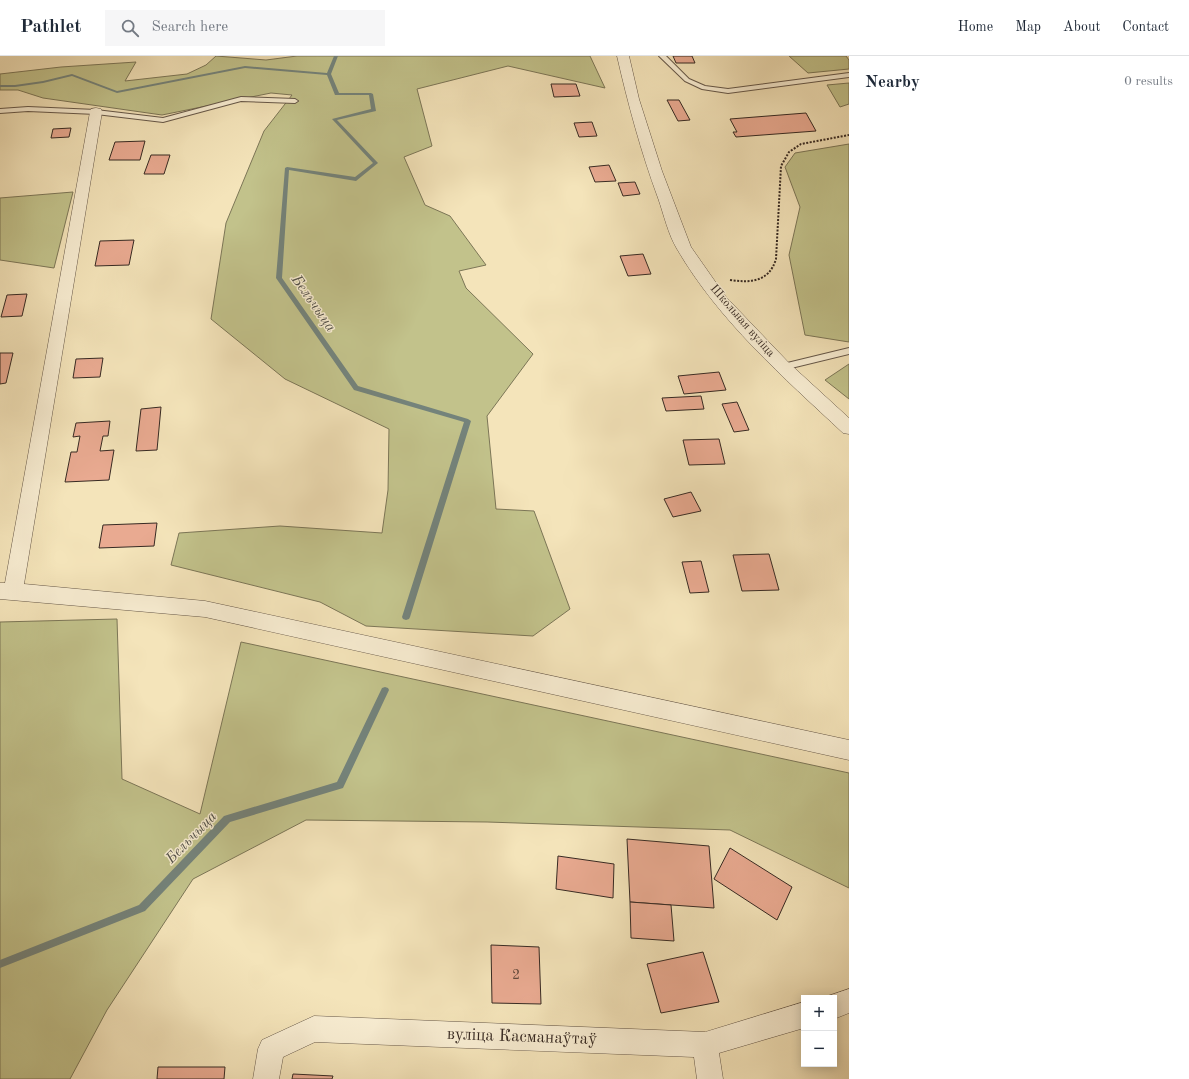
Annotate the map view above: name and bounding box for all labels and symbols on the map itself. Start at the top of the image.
water label: Бельчыца [287,272,338,335]
street label: Школьная вуліца [707,282,777,360]
water label: Бельчыца [163,809,220,868]
house number: 2 [512,968,520,982]
street label: вуліца Касманаўтаў [447,1026,597,1048]

